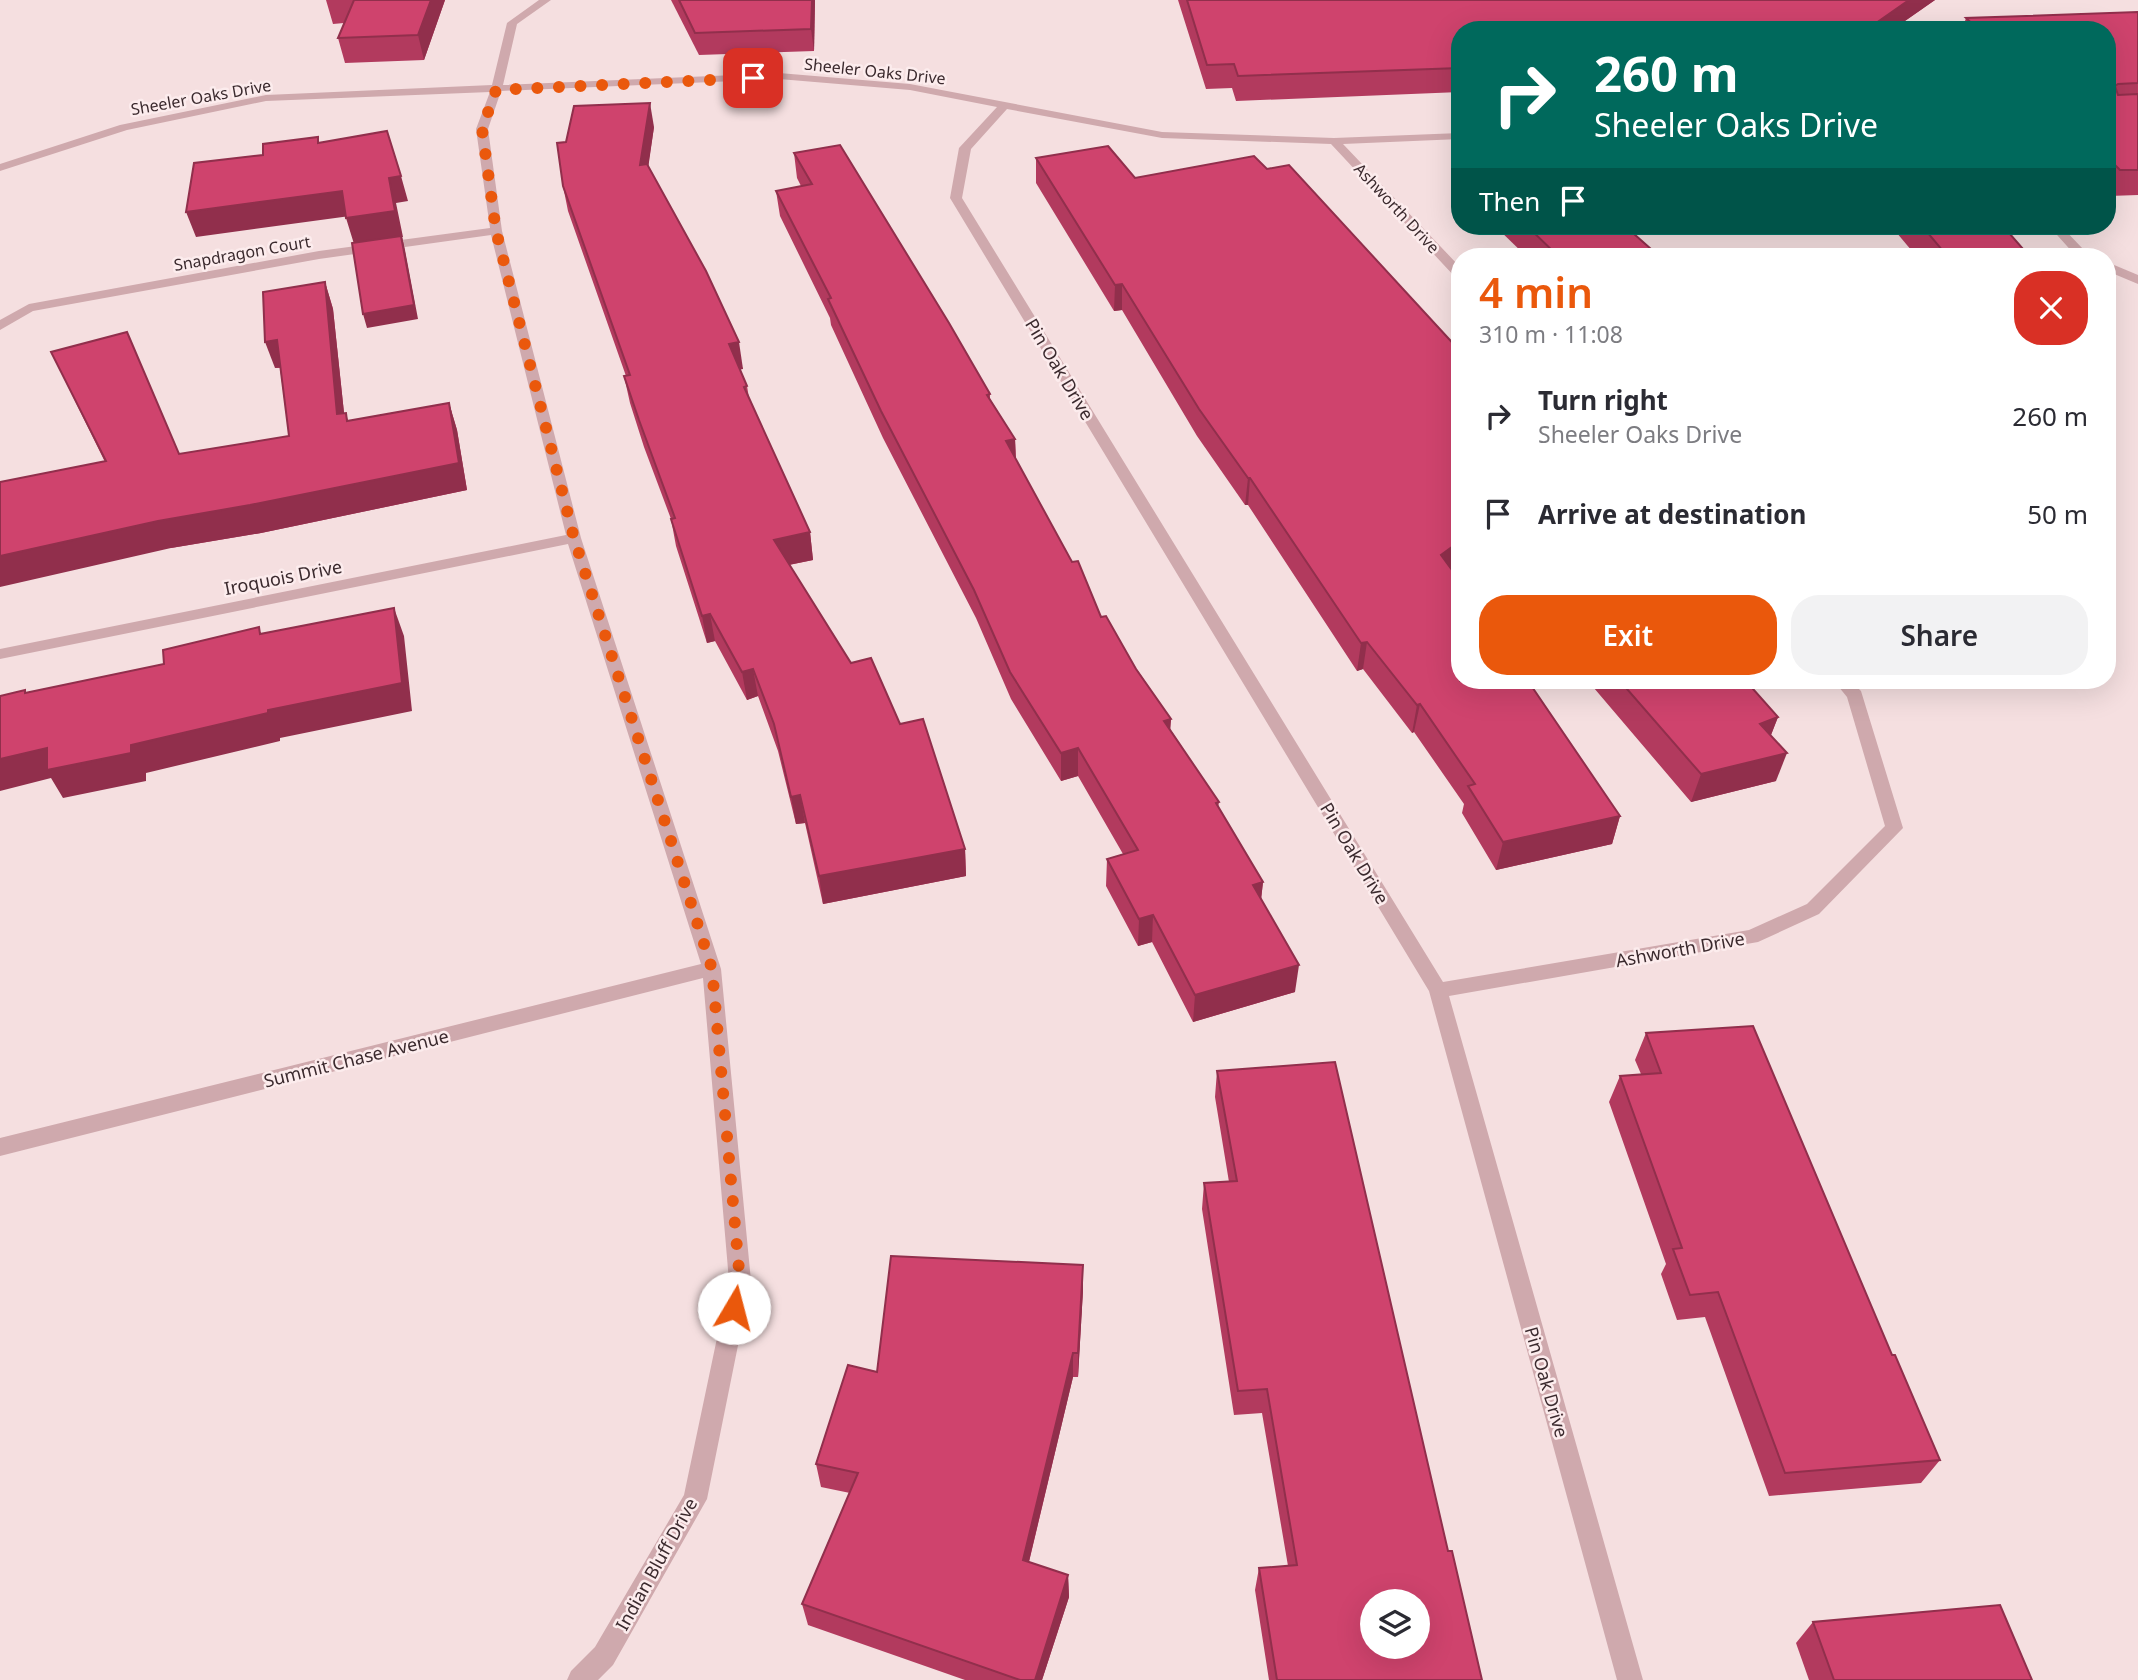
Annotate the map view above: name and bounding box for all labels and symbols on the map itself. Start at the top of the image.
pin [723,48,783,108]
street label: Sheeler Oaks Drive [803,53,947,89]
street label: Sheeler Oaks Drive [129,74,273,120]
street label: Ashworth Drive [1349,158,1445,258]
street label: Snapdragon Court [172,230,312,276]
street label: Pin Oak Drive [1020,314,1100,424]
street label: Iroquois Drive [222,554,344,600]
street label: Pin Oak Drive [1315,798,1395,908]
street label: Ashworth Drive [1614,926,1746,972]
street label: Summit Chase Avenue [261,1023,451,1093]
position arrow [697,1271,771,1345]
street label: Pin Oak Drive [1520,1324,1574,1440]
street label: Indian Bluff Drive [610,1494,702,1634]

